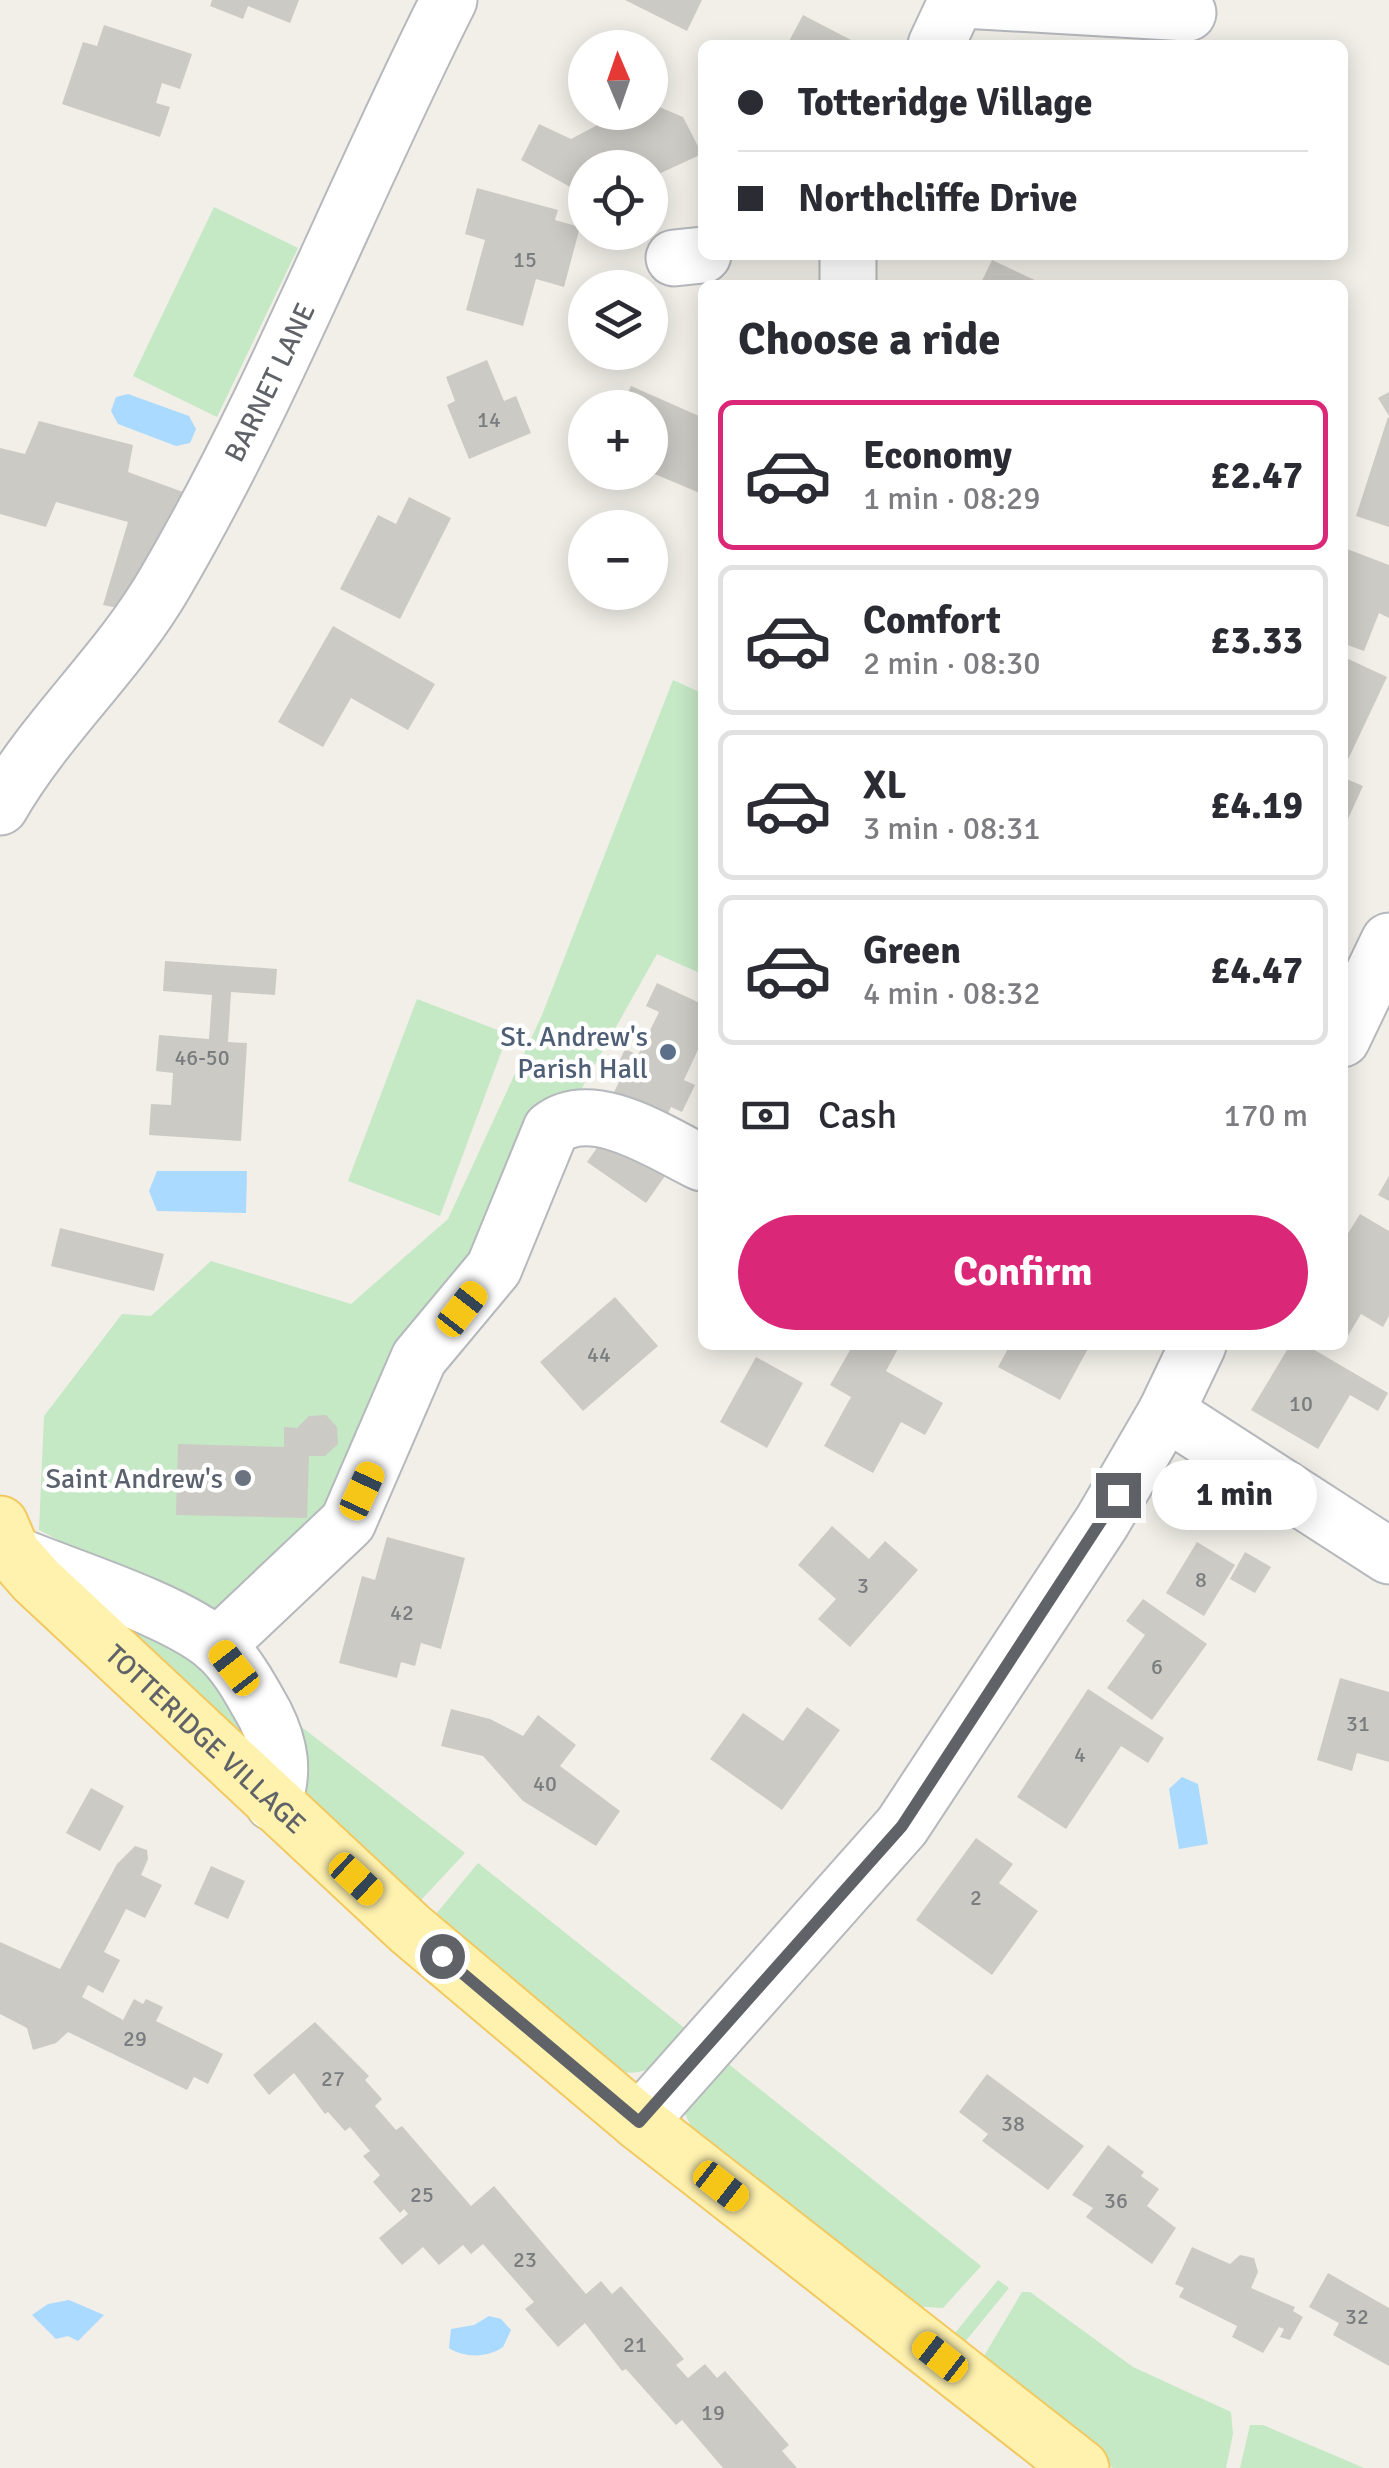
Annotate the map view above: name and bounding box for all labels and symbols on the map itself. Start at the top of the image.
north arrow [568,30,668,130]
house number: 15 [513,246,537,273]
street label: BARNET LANE [218,298,323,468]
house number: 14 [477,406,501,433]
place label: St. Andrew's Parish Hall [500,1020,648,1086]
marker: St. Andrew's Parish Hall [657,1041,679,1063]
house number: 46-50 [174,1044,230,1071]
car [432,1276,492,1342]
house number: 44 [587,1341,611,1368]
house number: 10 [1289,1390,1313,1417]
car [336,1457,388,1525]
callout: 1 min [1153,1460,1318,1530]
place label: Saint Andrew's [45,1462,223,1496]
marker: Saint Andrew's [232,1467,254,1489]
route end [1096,1473,1141,1518]
house number: 8 [1195,1566,1207,1593]
house number: 3 [857,1572,869,1599]
house number: 42 [390,1599,414,1626]
car [204,1635,264,1701]
street label: TOTTERIDGE VILLAGE [98,1638,313,1841]
house number: 6 [1151,1653,1163,1680]
house number: 31 [1346,1710,1370,1737]
house number: 4 [1074,1741,1086,1768]
house number: 40 [533,1770,557,1797]
car [324,1848,388,1910]
house number: 2 [970,1884,982,1911]
route start [420,1934,465,1979]
house number: 29 [123,2025,147,2052]
house number: 27 [321,2065,345,2092]
house number: 38 [1001,2110,1025,2137]
car [688,2156,754,2216]
house number: 25 [410,2181,434,2208]
house number: 36 [1104,2187,1128,2214]
house number: 23 [513,2246,537,2273]
house number: 32 [1345,2303,1369,2330]
car [907,2327,973,2387]
house number: 21 [623,2331,647,2358]
house number: 19 [701,2399,725,2426]

